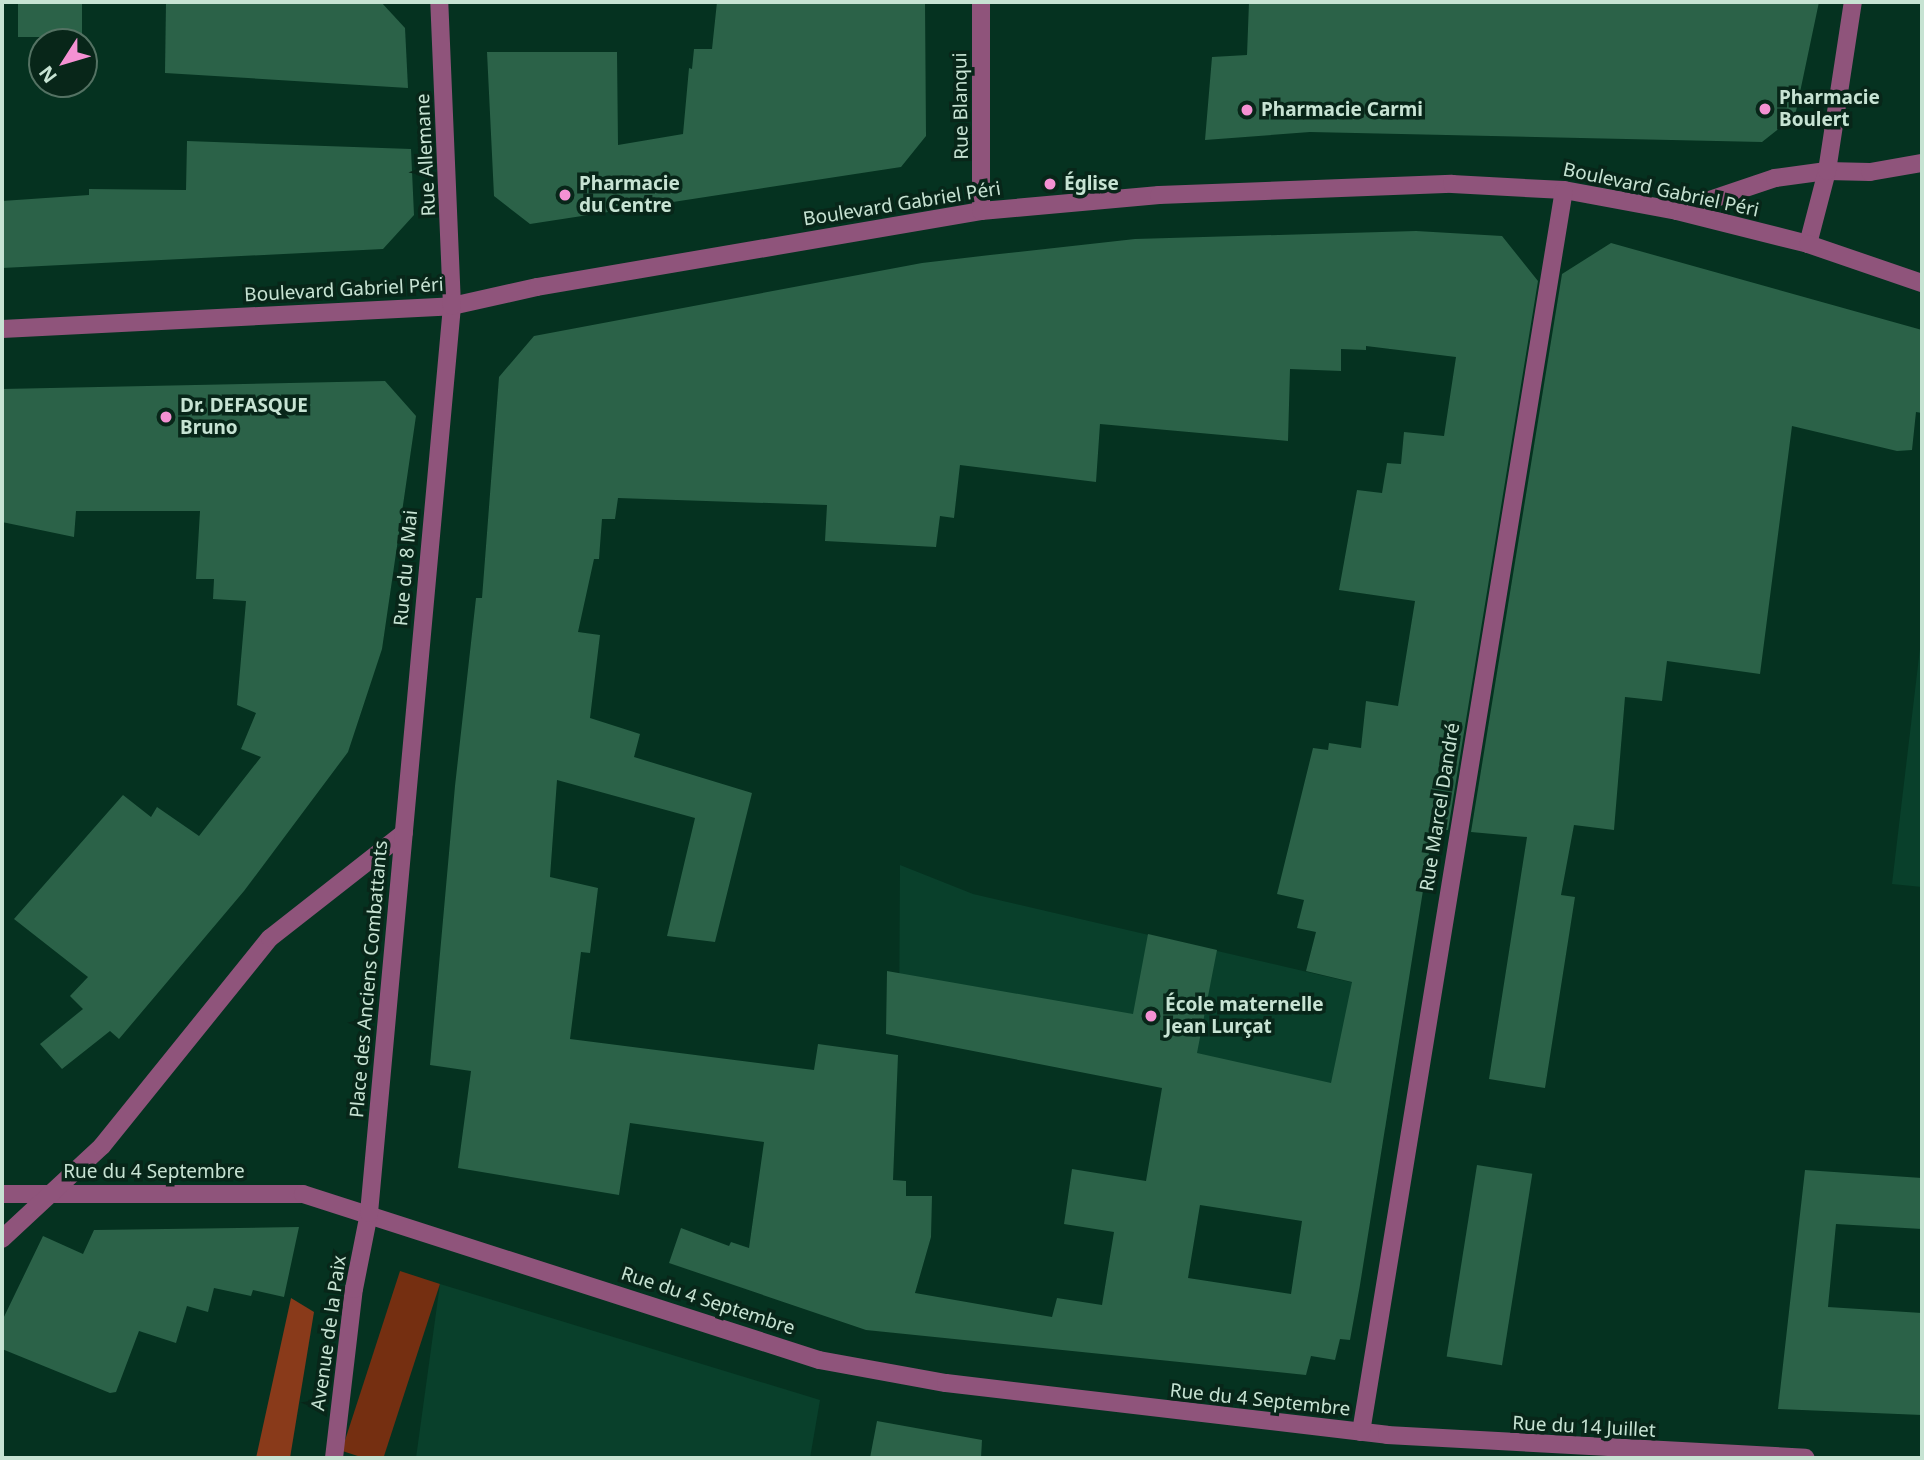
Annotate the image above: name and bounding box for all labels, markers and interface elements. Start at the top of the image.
north arrow [28,28,98,98]
street label: Rue Blanqui [949,52,973,160]
text: N [33,60,63,88]
place label: Pharmacie Boulert [1779,87,1880,131]
street label: Rue Allemane [411,93,441,217]
place label: Pharmacie Carmi [1261,99,1423,121]
marker: Pharmacie Boulert [1757,101,1773,117]
marker: Pharmacie Carmi [1239,102,1255,118]
street label: Boulevard Gabriel Péri [1561,158,1761,222]
place label: Pharmacie du Centre [579,173,680,217]
place label: Église [1064,173,1119,195]
marker: Église [1042,176,1058,192]
street label: Boulevard Gabriel Péri [802,177,1002,231]
marker: Pharmacie du Centre [557,187,573,203]
street label: Boulevard Gabriel Péri [244,273,444,307]
place label: Dr. DEFASQUE Bruno [180,395,308,439]
marker: Dr. DEFASQUE Bruno [158,409,174,425]
street label: Rue du 8 Mai [390,509,422,627]
street label: Rue Marcel Dandré [1415,721,1465,893]
street label: Place des Anciens Combattants [346,839,392,1119]
place label: École maternelle Jean Lurçat [1165,994,1324,1038]
marker: École maternelle Jean Lurçat [1143,1008,1159,1024]
street label: Rue du 4 Septembre [63,1161,245,1183]
street label: Avenue de la Paix [307,1254,351,1412]
street label: Rue du 4 Septembre [618,1262,798,1340]
street label: Rue du 4 Septembre [1169,1379,1351,1421]
street label: Rue du 14 Juillet [1512,1412,1656,1442]

